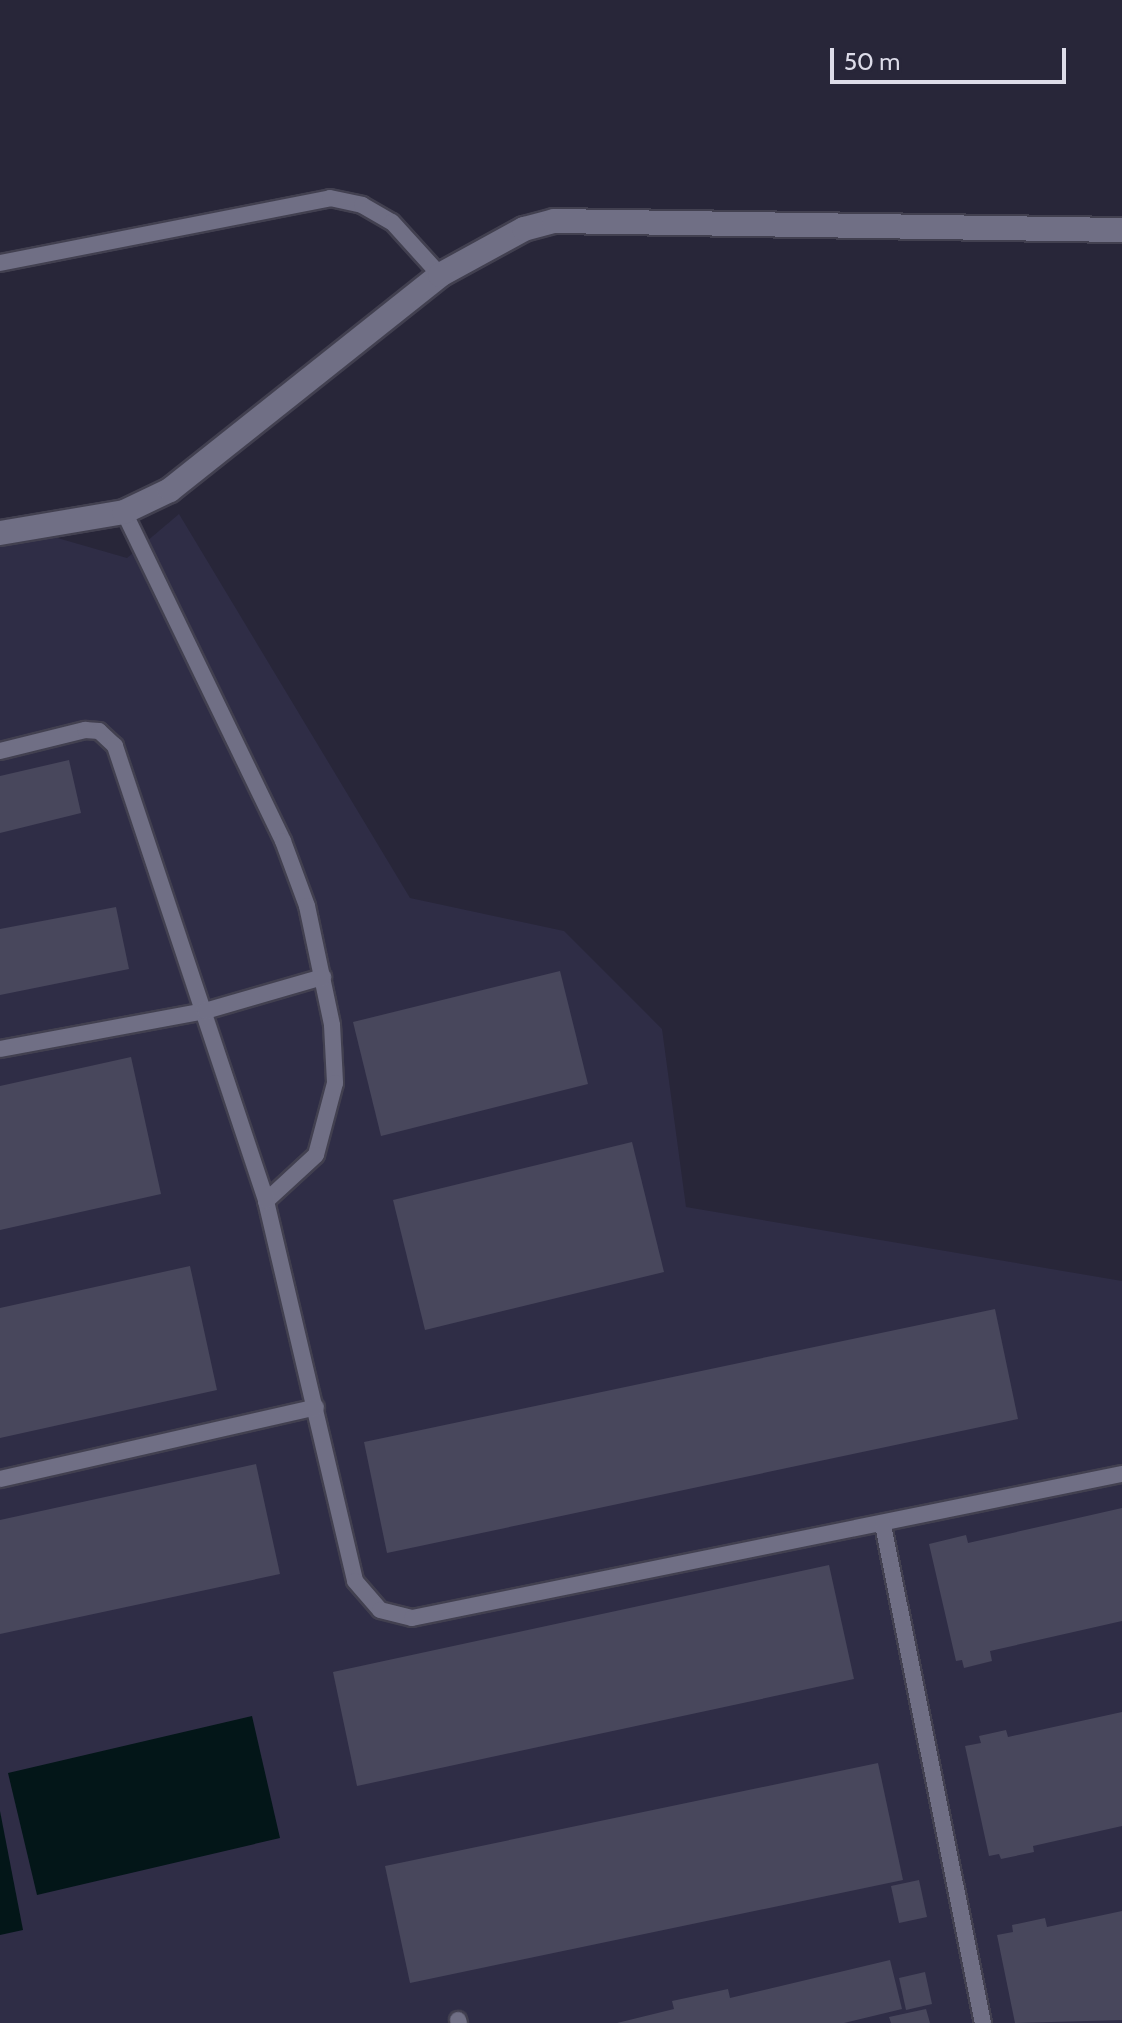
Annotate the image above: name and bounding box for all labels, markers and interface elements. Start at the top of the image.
scale bar [834,32,1070,82]
text: 50 m [844,47,900,76]

